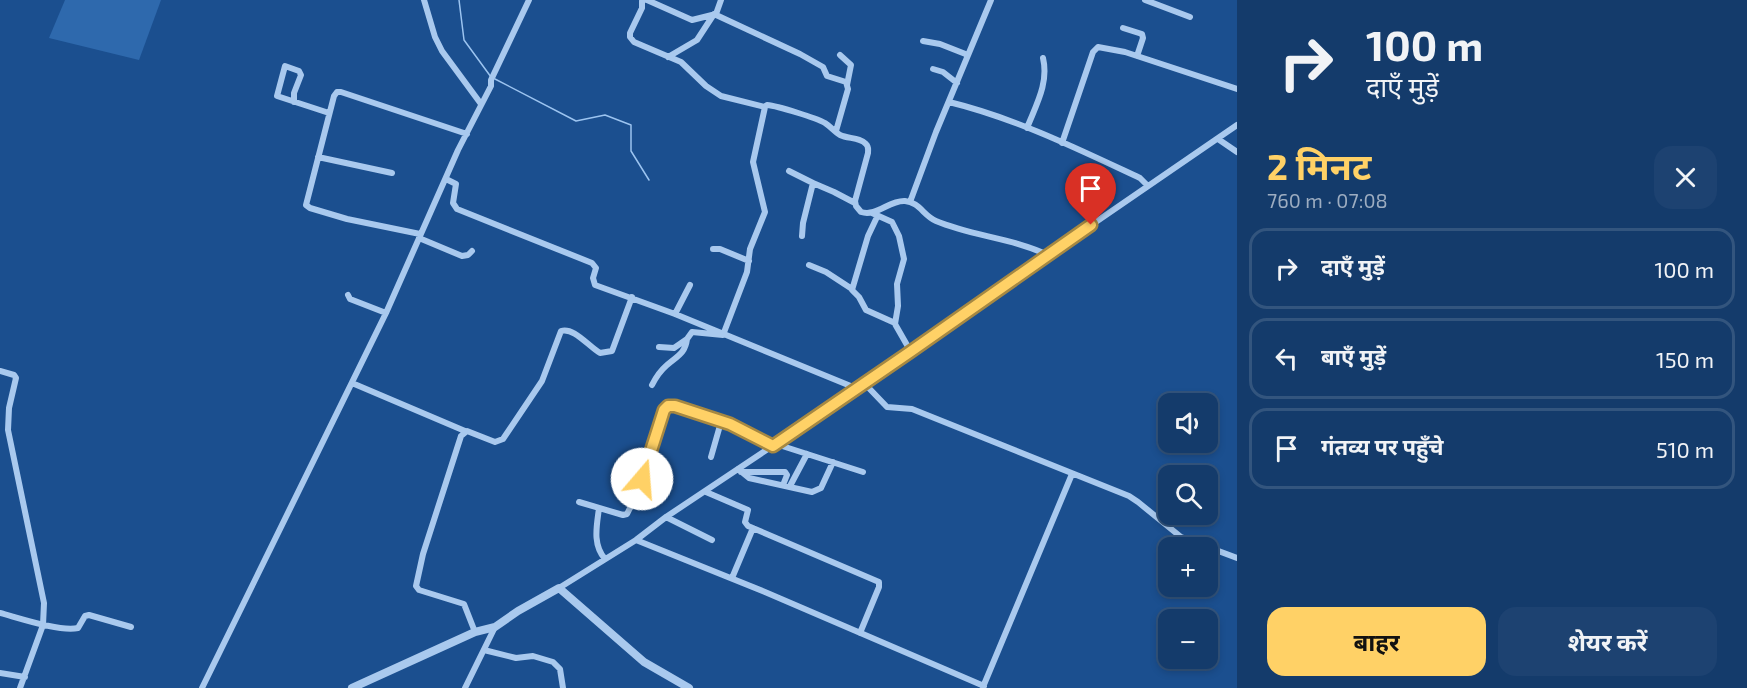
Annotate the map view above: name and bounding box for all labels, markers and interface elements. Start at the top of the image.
text: 100 m [1366,19,1483,69]
icon: right [1267,24,1345,102]
text: दाएँ मुड़ें [1366,70,1439,102]
text: 2 मिनट [1267,144,1371,187]
button: close [1654,146,1717,209]
pin [1065,163,1116,225]
icon: arrive [1074,172,1107,205]
text: 760 m · 07:08 [1267,188,1388,212]
icon: right [1270,252,1303,285]
text: दाएँ मुड़ें [1321,253,1385,279]
text: 100 m [1655,256,1714,282]
icon: left [1270,342,1303,375]
text: बाएँ मुड़ें [1321,343,1386,369]
text: 150 m [1656,346,1714,372]
map controls [1158,393,1218,669]
button: sound [1158,393,1218,453]
icon: arrive [1270,432,1303,465]
text: गंतव्य पर पहुँचे [1321,433,1444,459]
text: 510 m [1656,436,1714,462]
position arrow [610,447,674,511]
button: search [1158,465,1218,525]
button: + [1158,537,1218,597]
button: बाहर [1267,607,1486,676]
button: शेयर करें [1498,607,1717,676]
button: − [1158,609,1218,669]

